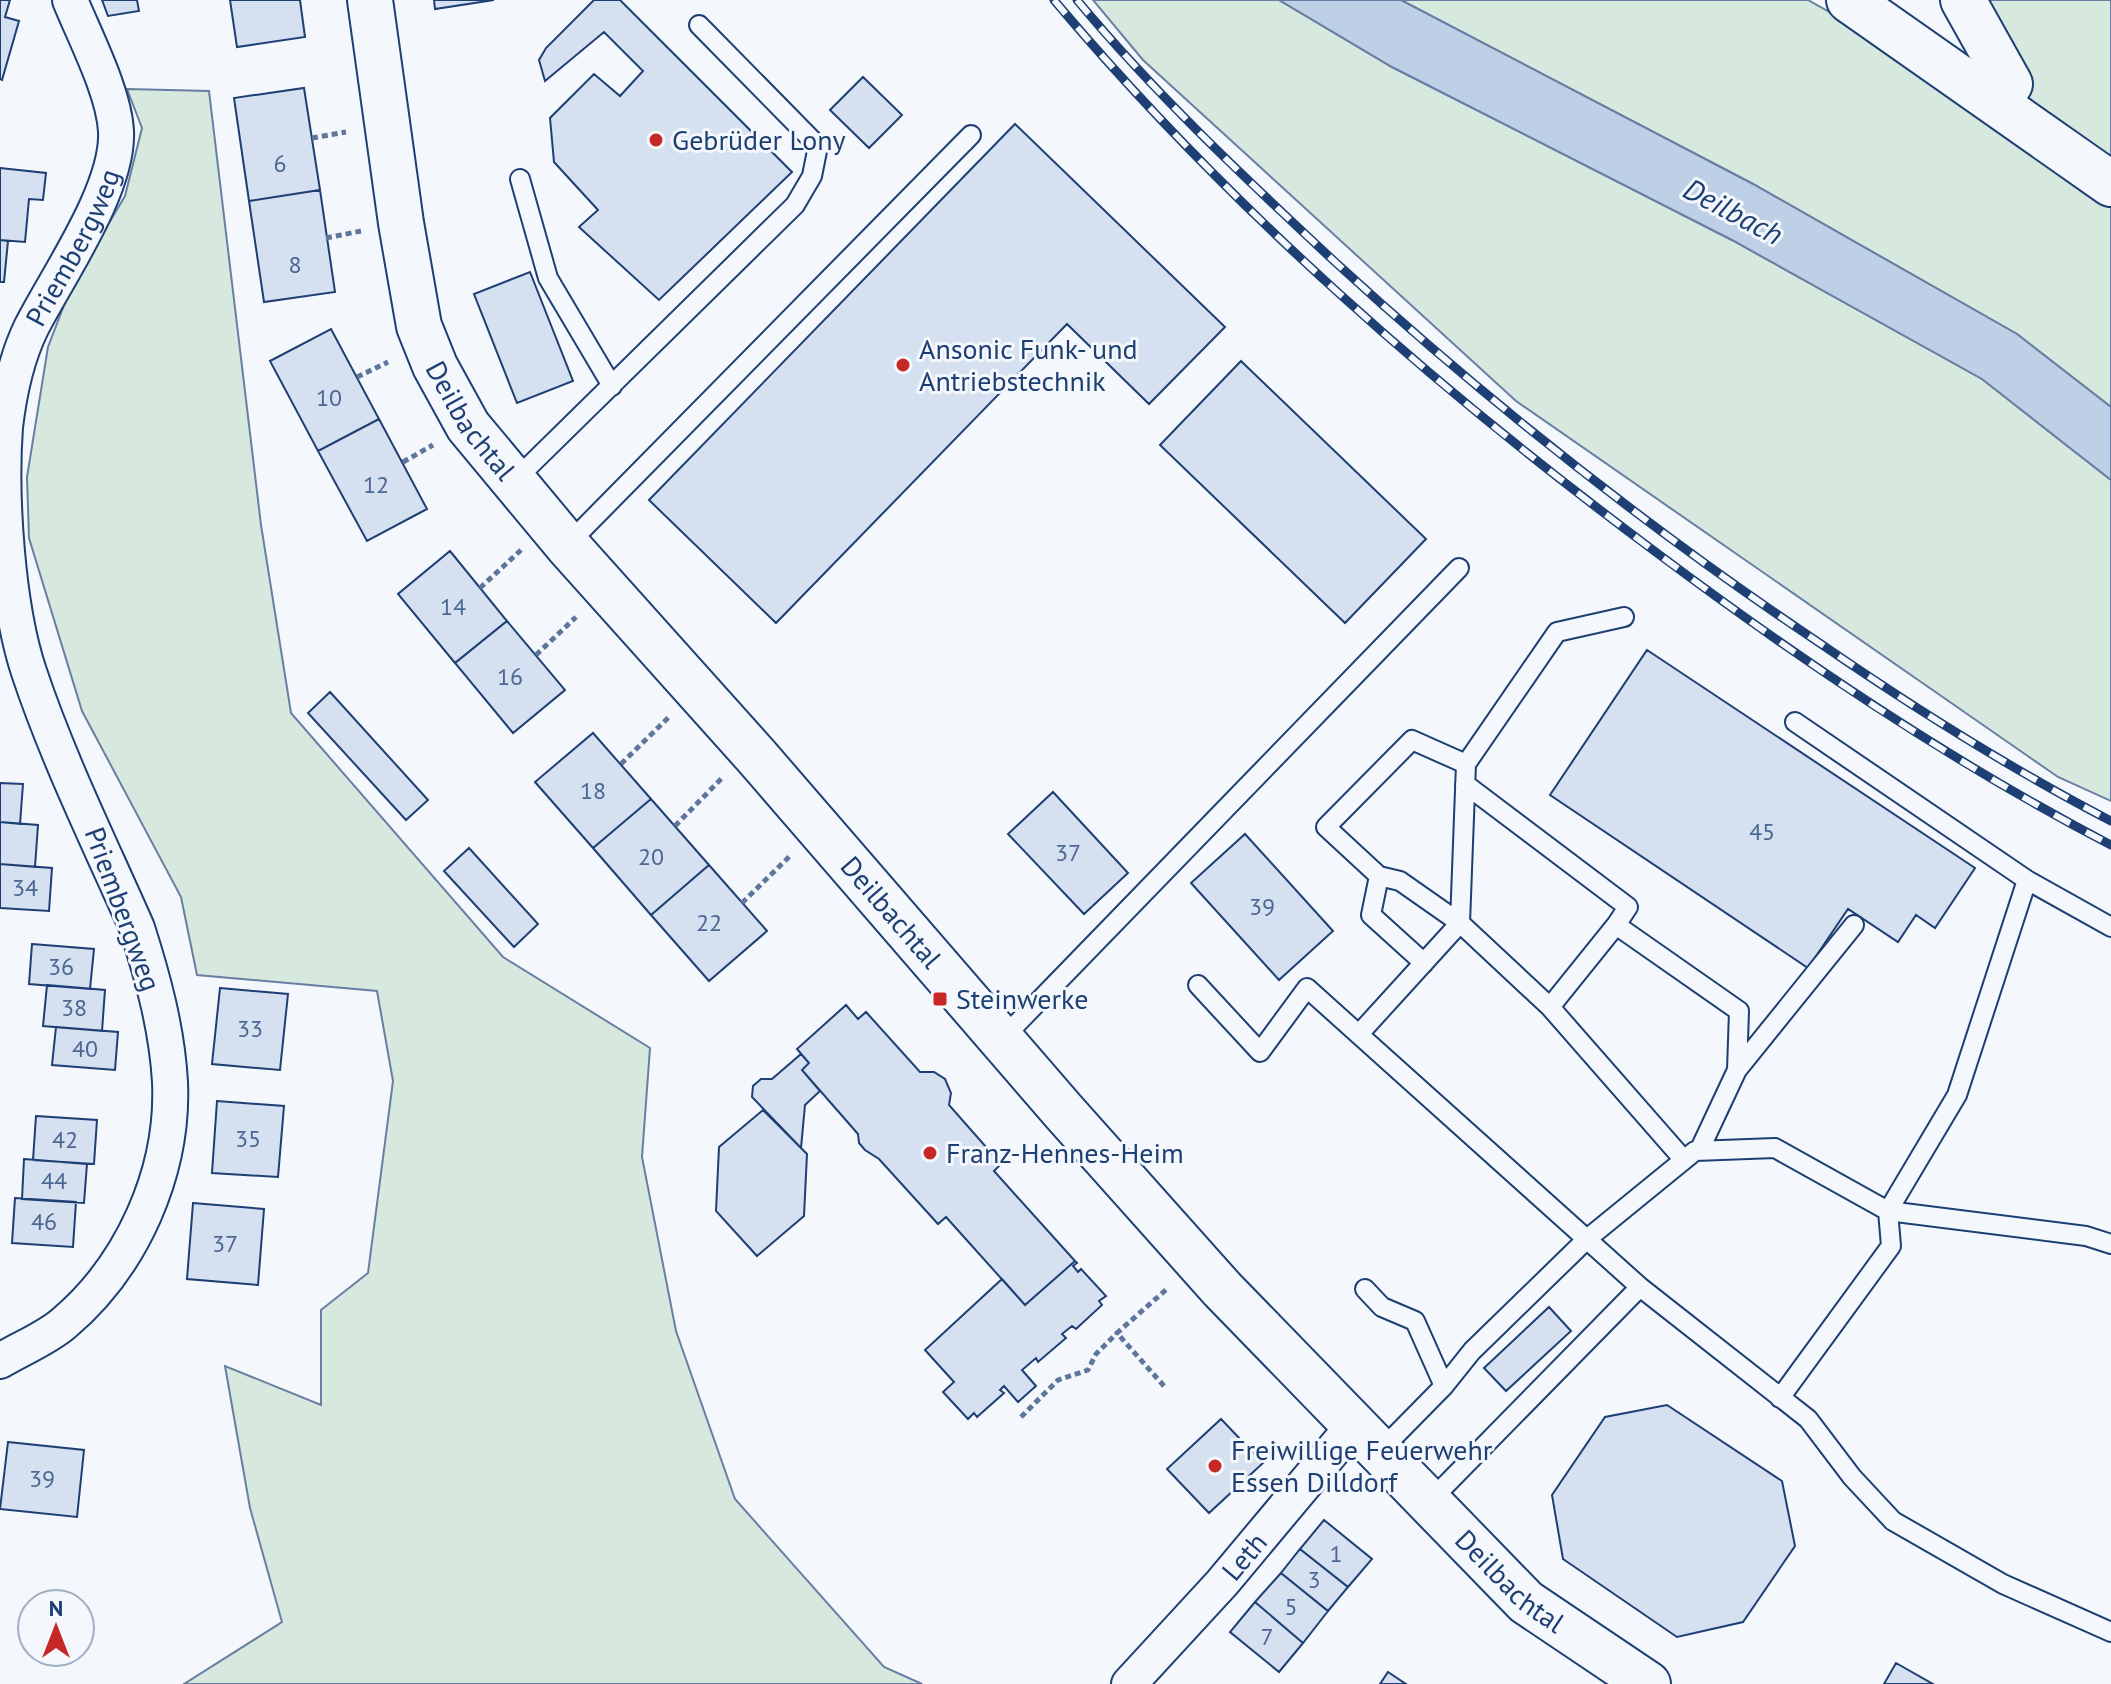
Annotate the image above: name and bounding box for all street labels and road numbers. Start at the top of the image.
street label: Priembergweg [16,164,128,332]
street label: Deilbachtal [418,354,524,488]
street label: Priembergweg [77,822,170,996]
street label: Deilbachtal [833,848,950,976]
street label: Deilbachtal [1448,1521,1572,1641]
street label: Leth [1213,1524,1275,1588]

